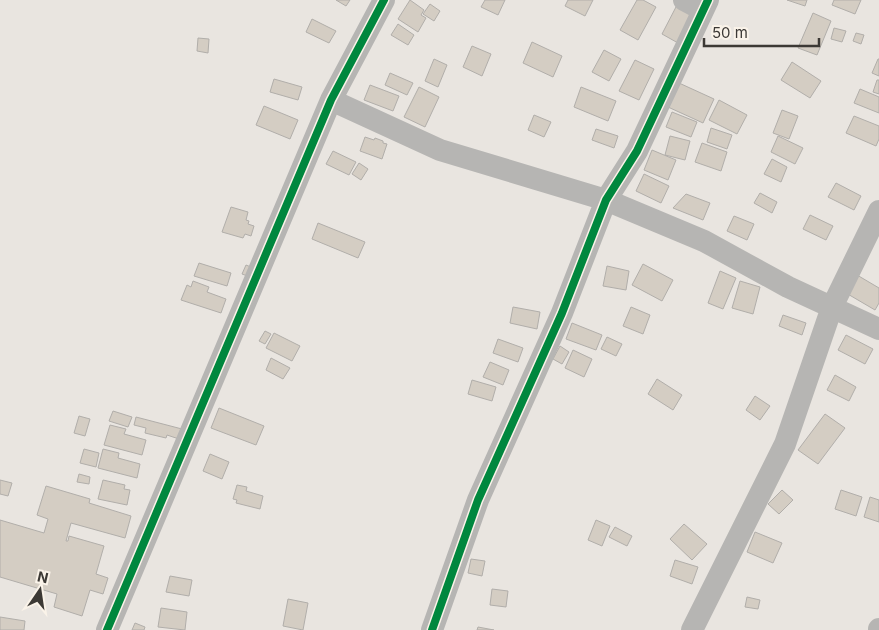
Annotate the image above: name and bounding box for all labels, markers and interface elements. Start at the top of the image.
scale bar [704,15,819,47]
text: 50 m [712,23,748,42]
north arrow [15,565,65,615]
text: N [36,567,50,586]

